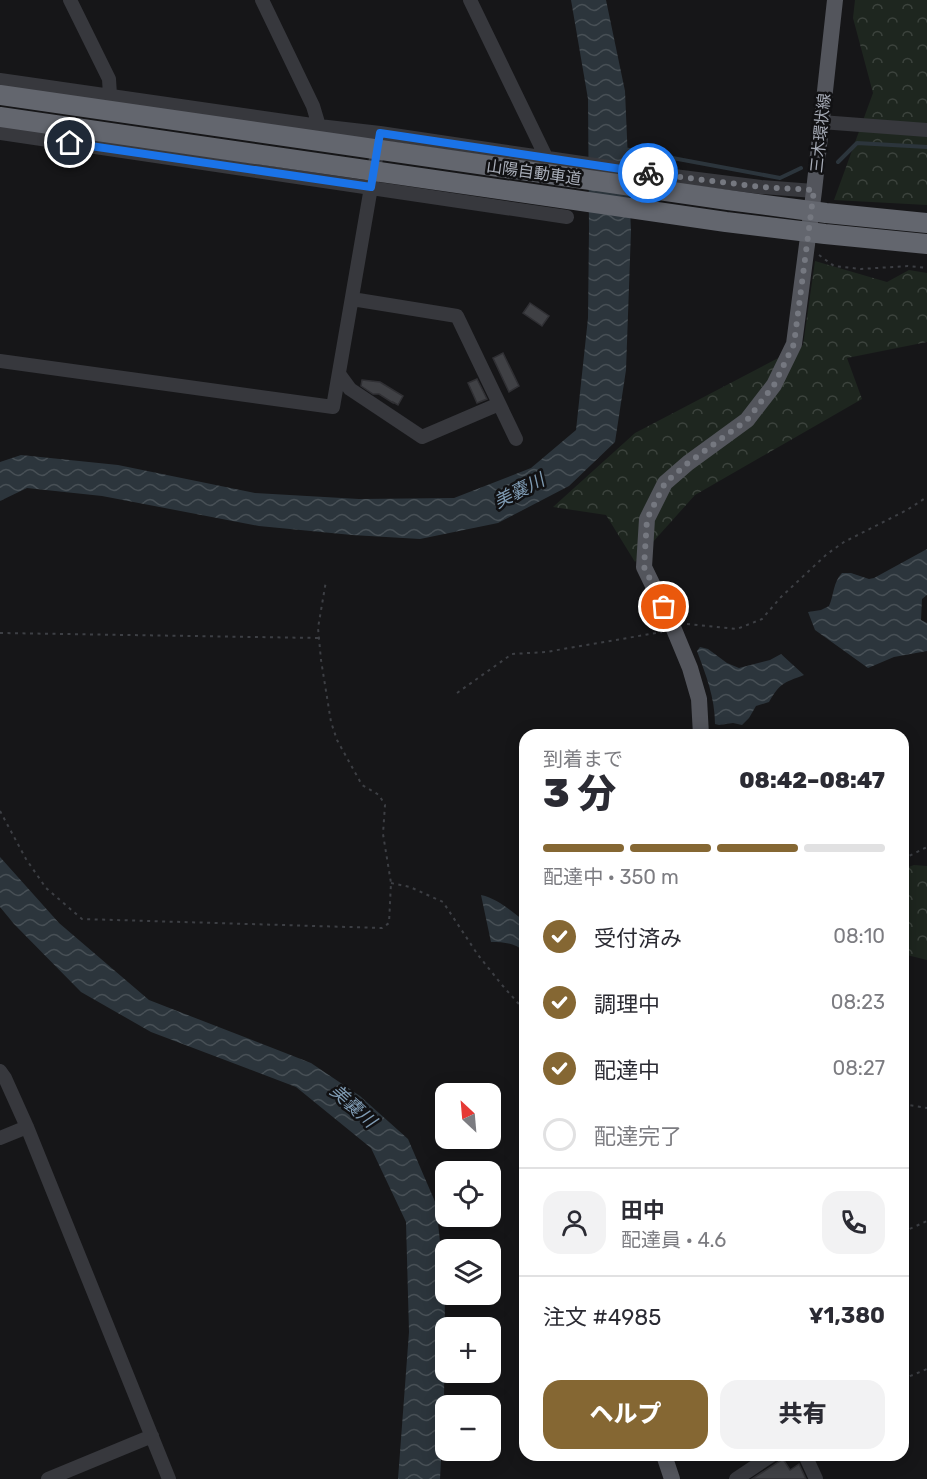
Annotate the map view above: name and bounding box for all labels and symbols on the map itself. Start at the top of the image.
street label: 三木環状線 [807,92,834,174]
pin [44,117,95,168]
courier [618,143,678,203]
street label: 山陽自動車道 [485,156,583,189]
water label: 美嚢川 [490,468,550,513]
pin [638,581,689,632]
water label: 美嚢川 [326,1080,382,1134]
north arrow [435,1083,501,1149]

